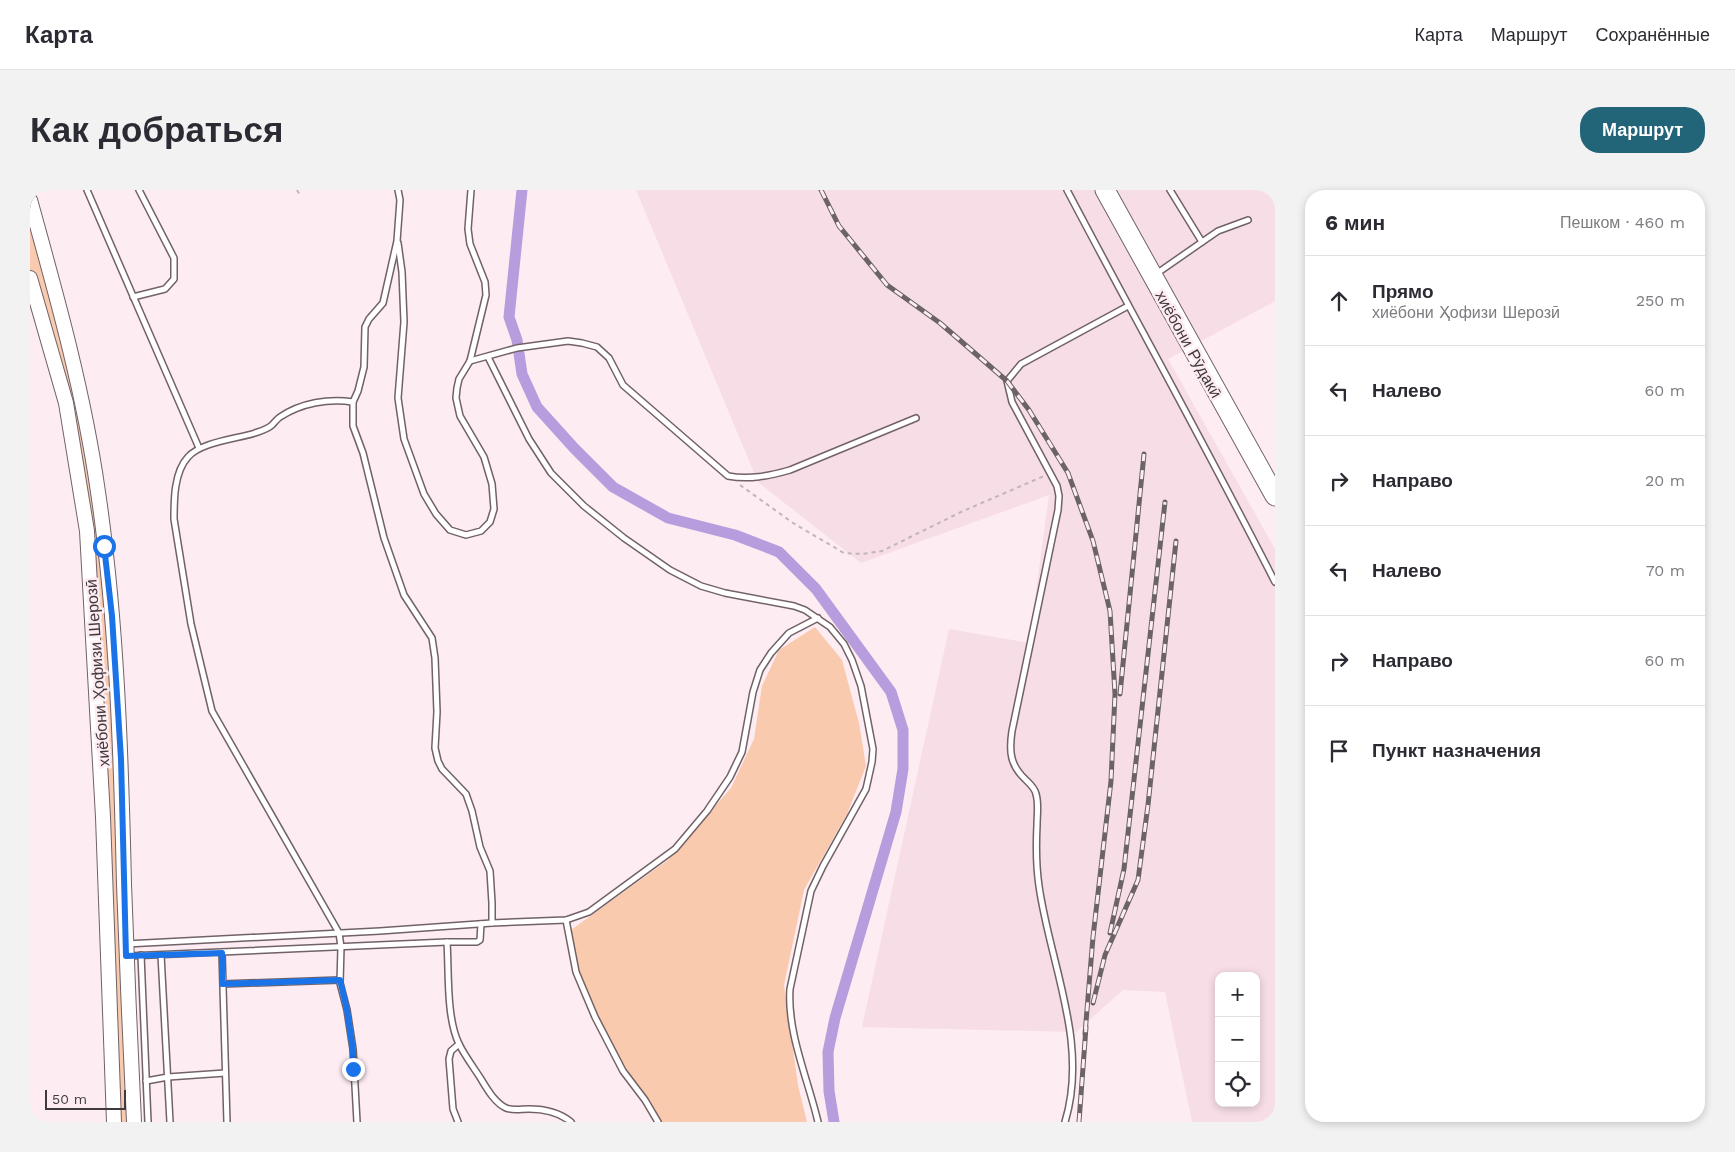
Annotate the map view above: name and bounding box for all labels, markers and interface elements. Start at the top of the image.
text: Карта [25,21,93,49]
text: Карта [1415,24,1463,45]
text: Маршрут [1491,24,1567,45]
text: Сохранённые [1595,24,1710,45]
button: Маршрут [1580,107,1705,153]
text: Как добраться [30,109,283,151]
text: 6 мин [1325,210,1385,235]
text: Пешком · 460 m [1560,213,1685,232]
text: Прямо [1372,280,1434,303]
street label: хиёбони Рӯдакӣ [1151,287,1226,401]
icon: ahead [1325,287,1353,315]
text: 250 m [1636,291,1685,310]
text: хиёбони Ҳофизи Шерозӣ [1372,303,1560,322]
icon: left [1325,377,1353,405]
text: Налево [1372,379,1442,402]
text: 60 m [1645,381,1685,400]
icon: right [1325,467,1353,495]
text: Направо [1372,469,1453,492]
text: 20 m [1645,471,1685,490]
route start [93,535,116,558]
icon: left [1325,557,1353,585]
text: Налево [1372,559,1442,582]
text: 70 m [1646,561,1685,580]
street label: хиёбони Ҳофизи Шерозӣ [81,579,114,767]
icon: right [1325,647,1353,675]
text: Направо [1372,649,1453,672]
text: 60 m [1645,651,1685,670]
icon: arrive [1325,737,1353,765]
text: Пункт назначения [1372,739,1541,762]
map controls [1215,972,1260,1107]
button: + [1215,972,1260,1017]
button: − [1215,1017,1260,1062]
route end [342,1058,365,1081]
button: locate [1215,1062,1260,1107]
scale bar [45,1087,126,1110]
text: 50 m [52,1091,87,1107]

